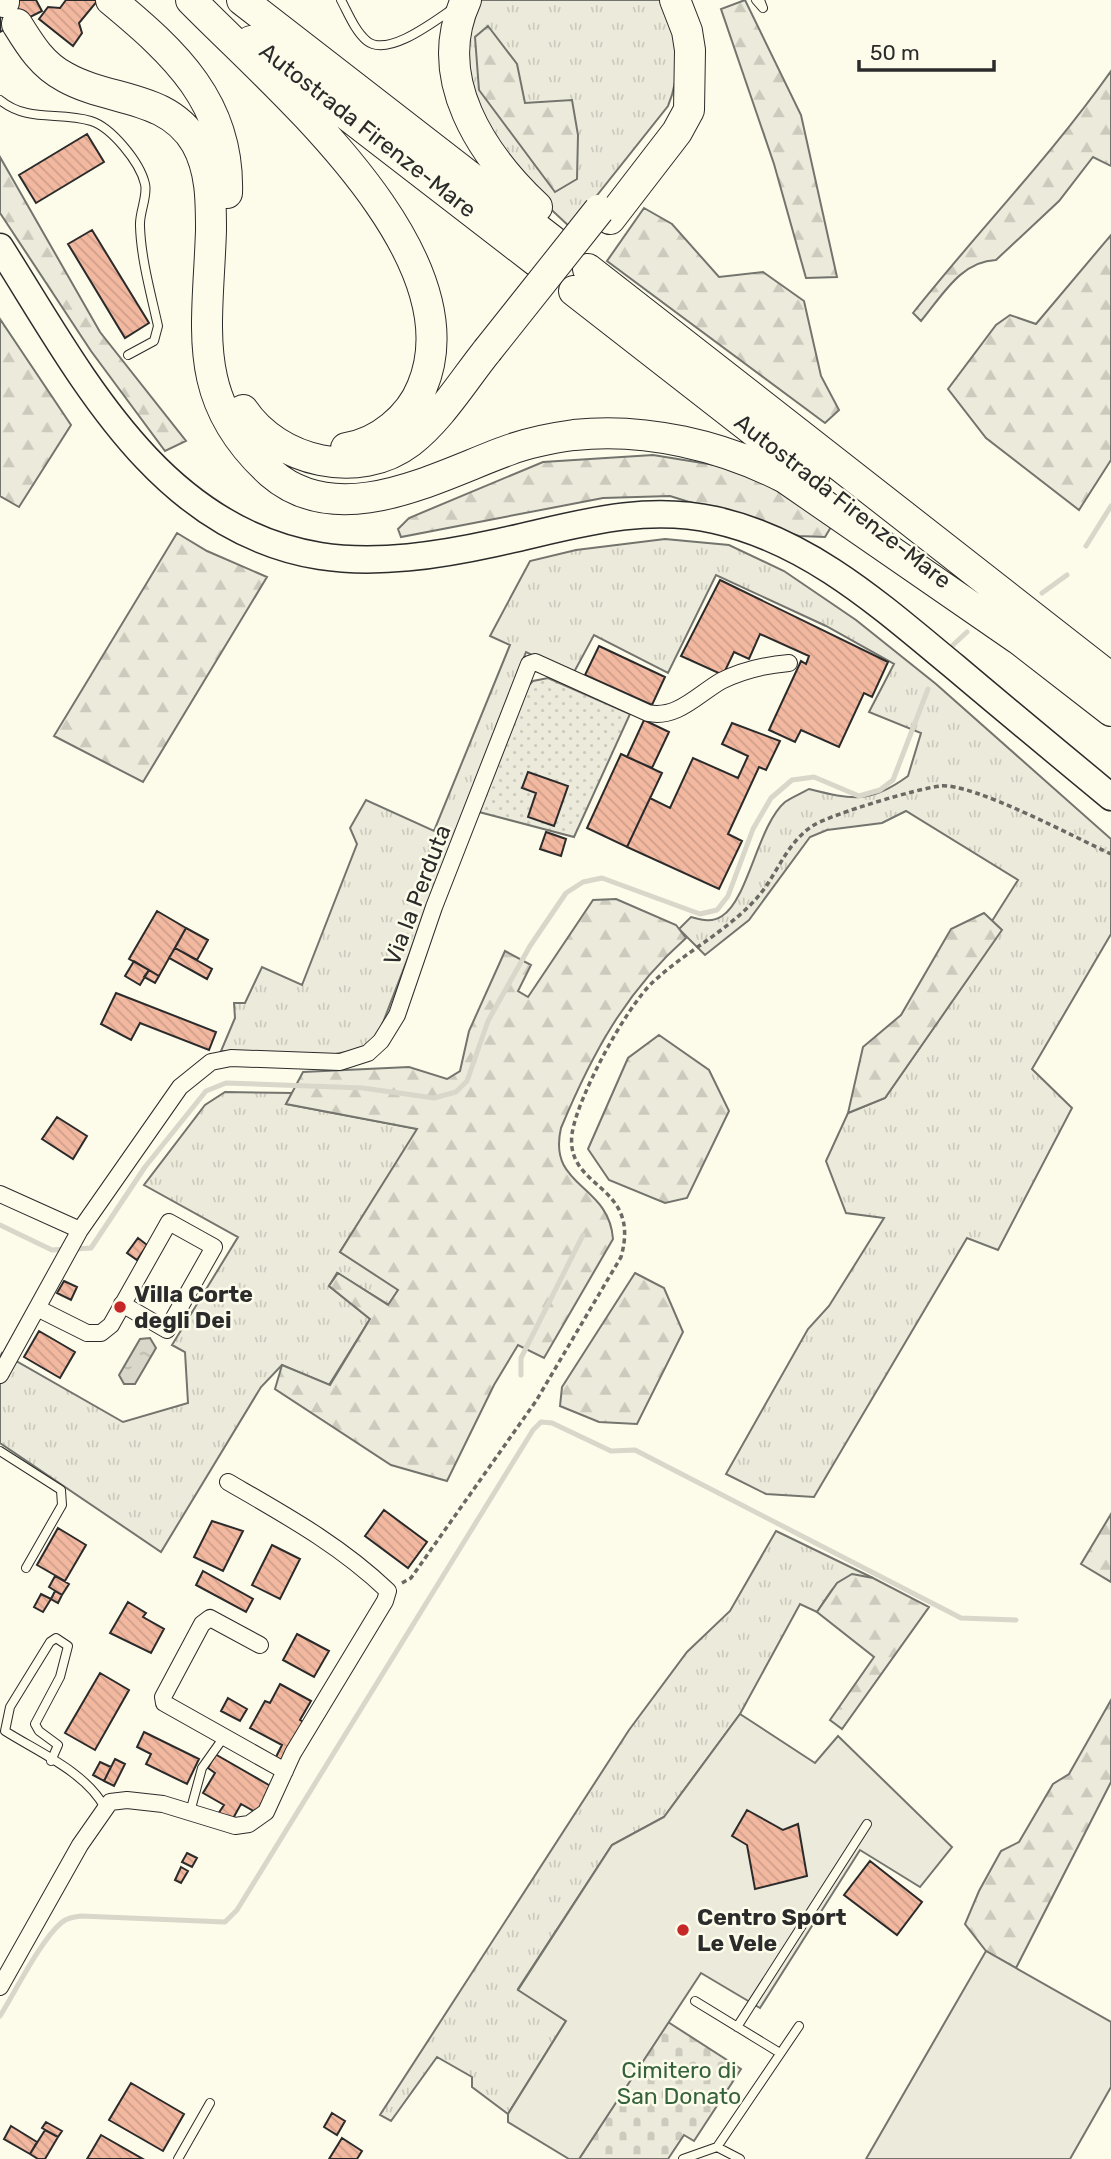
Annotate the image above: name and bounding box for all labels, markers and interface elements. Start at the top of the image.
scale bar [859,28,994,72]
street label: Autostrada Firenze-Mare [254,37,482,223]
text: 50 m [870,40,920,65]
street label: Autostrada Firenze-Mare [729,408,957,594]
street label: Via la Perduta [377,821,457,969]
place label: Villa Corte degli Dei [134,1280,253,1334]
marker: Villa Corte degli Dei [112,1299,128,1315]
place label: Centro Sport Le Vele [697,1903,847,1957]
marker: Centro Sport Le Vele [675,1922,691,1938]
park label: Cimitero di San Donato [617,2056,741,2110]

